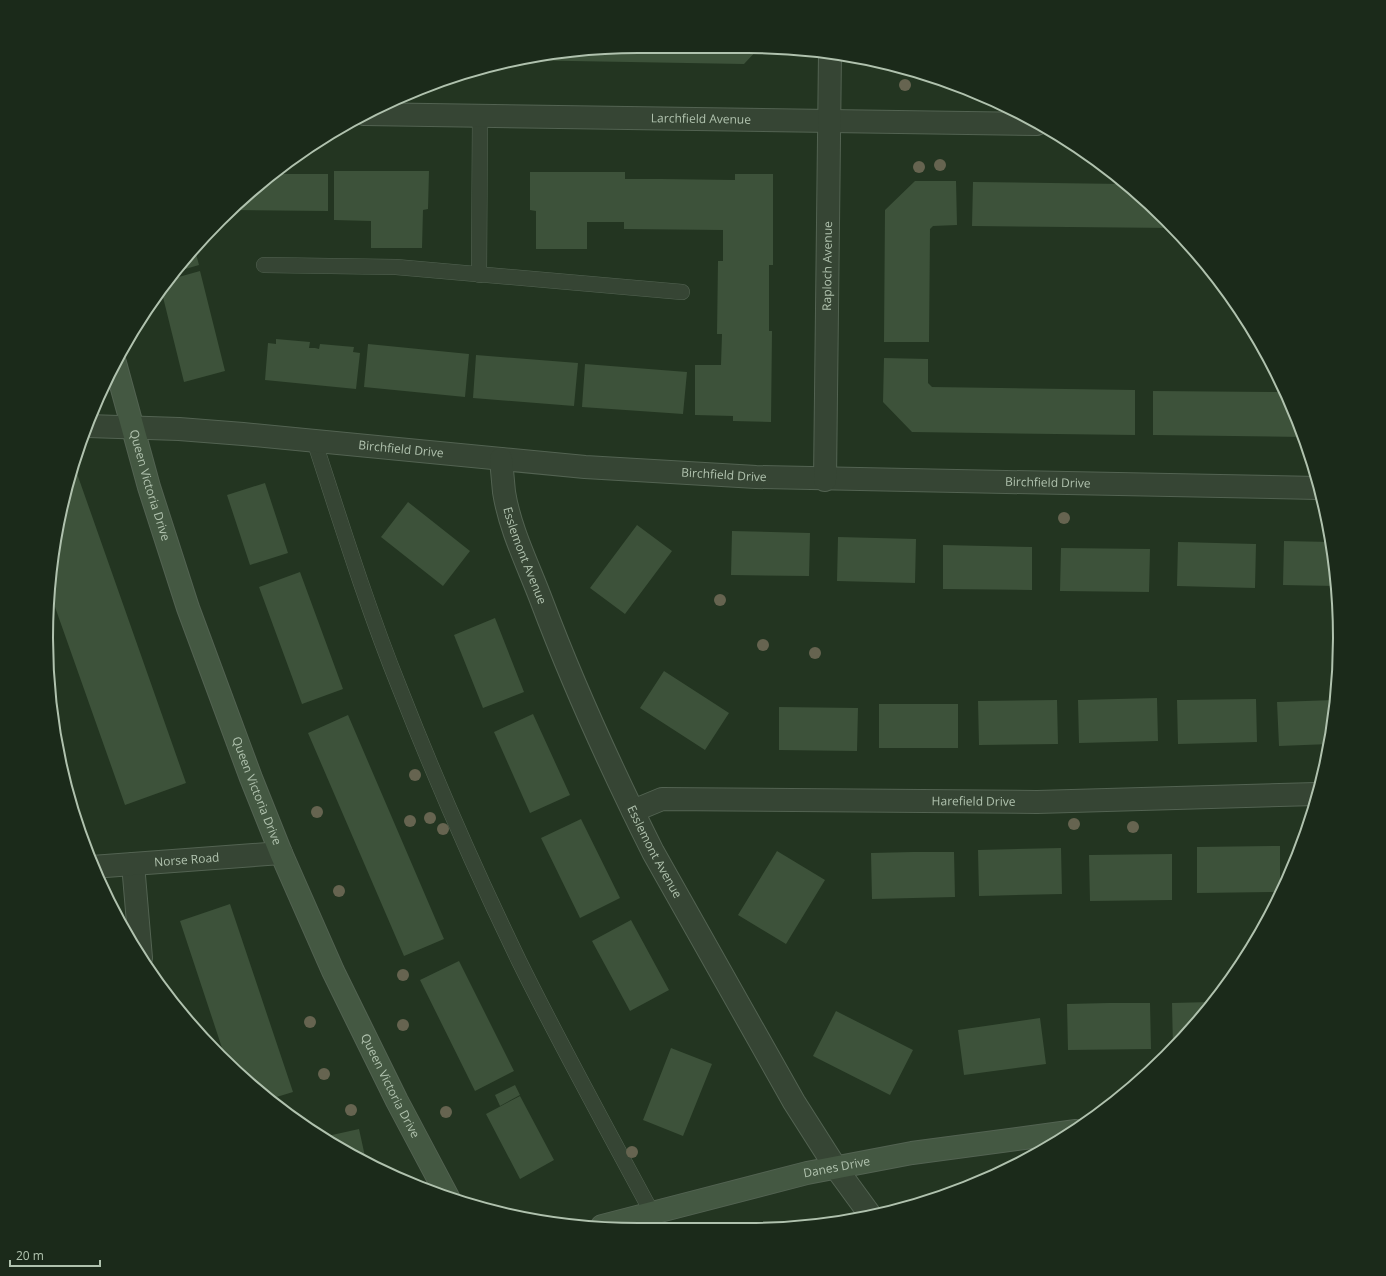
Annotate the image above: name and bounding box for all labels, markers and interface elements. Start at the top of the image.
street label: Larchfield Avenue [651,109,751,128]
street label: Raploch Avenue [818,221,836,311]
street label: Queen Victoria Drive [126,428,175,543]
street label: Birchfield Drive [358,436,445,461]
street label: Birchfield Drive [681,464,767,485]
street label: Birchfield Drive [1005,473,1091,492]
street label: Esslemont Avenue [499,505,551,607]
street label: Queen Victoria Drive [228,734,286,848]
street label: Harefield Drive [932,792,1016,810]
street label: Esslemont Avenue [623,802,687,901]
street label: Norse Road [153,849,220,870]
street label: Queen Victoria Drive [357,1030,424,1141]
street label: Danes Drive [802,1152,872,1182]
scale bar [10,1242,100,1268]
text: 20 m [16,1247,44,1264]

